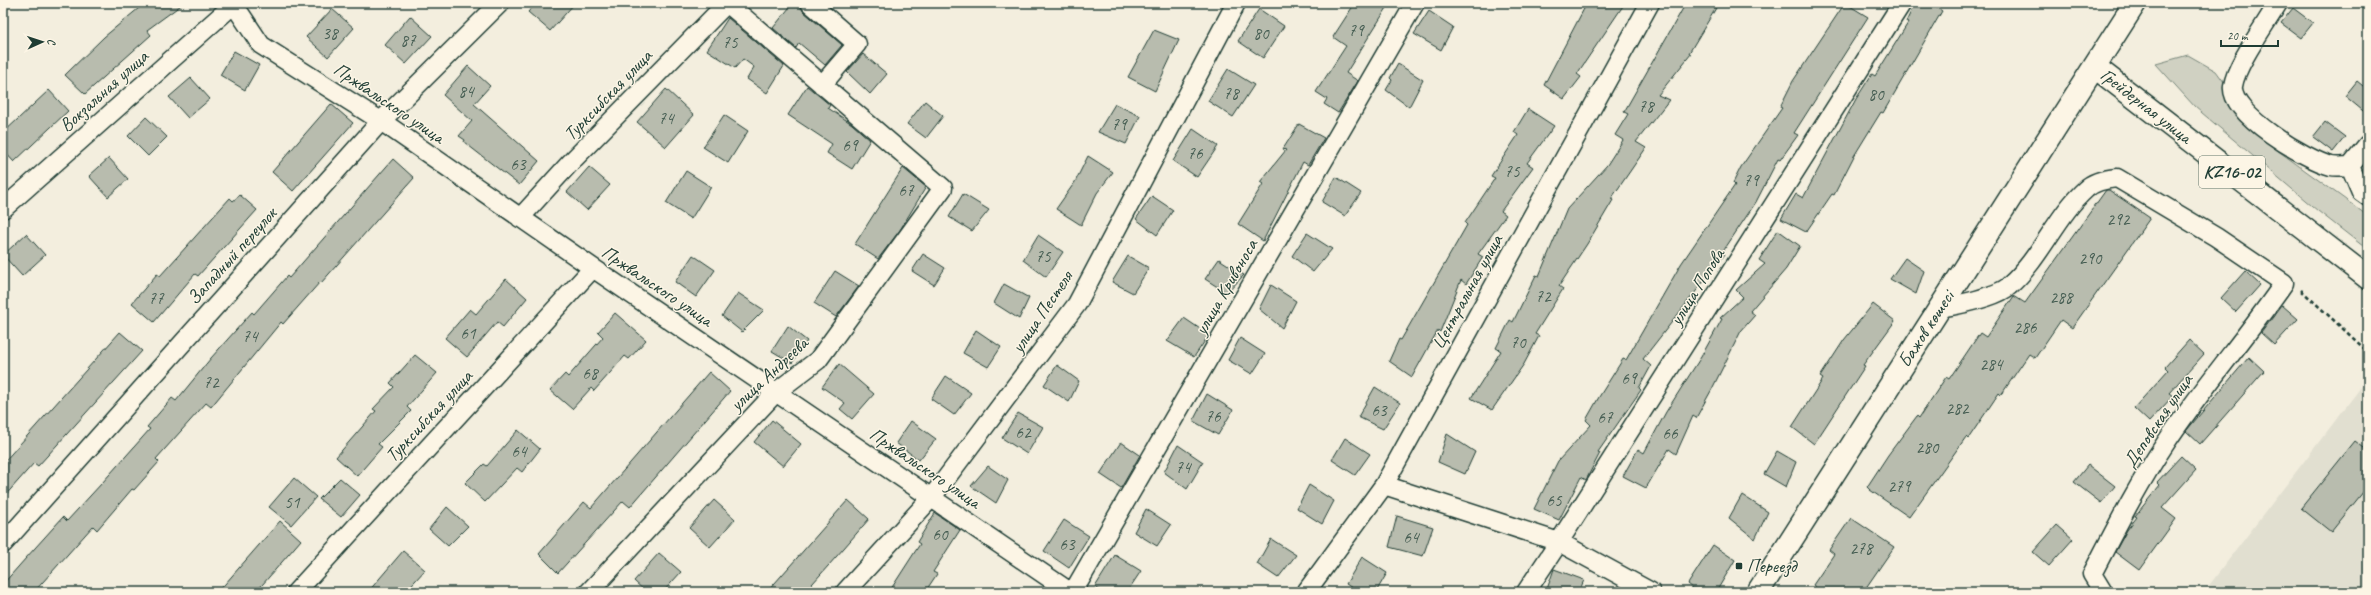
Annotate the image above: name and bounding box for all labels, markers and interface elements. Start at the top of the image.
house number: 79 [1348,20,1365,41]
north arrow [22,22,62,62]
scale bar [2221,22,2278,48]
house number: 38 [322,23,340,44]
house number: 80 [1253,23,1270,44]
text: 20 m [2227,28,2249,44]
house number: 87 [400,30,417,51]
house number: 75 [722,32,739,53]
text: С [45,38,59,46]
street label: Турксибская улица [559,43,659,146]
street label: Вокзальная улица [55,44,155,137]
street label: Пржвальского улица [329,57,451,150]
street label: Грейдерная улица [2096,63,2198,150]
house number: 84 [458,81,476,102]
house number: 78 [1223,83,1241,104]
house number: 80 [1868,84,1885,105]
house number: 78 [1638,96,1656,117]
house number: 74 [658,108,676,129]
house number: 79 [1111,114,1128,135]
house number: 69 [842,135,859,156]
house number: 76 [1187,143,1204,164]
house number: 63 [510,154,527,175]
road number: KZ16-02 [2199,156,2265,188]
house number: 75 [1504,161,1521,182]
house number: 79 [1743,170,1760,191]
house number: 67 [898,180,915,201]
street label: Западный переулок [182,201,283,310]
house number: 292 [2107,209,2131,230]
street label: Центральная улица [1426,229,1509,353]
street label: улица Кривоноса [1188,233,1264,340]
street label: Пржвальского улица [597,240,719,333]
street label: улица Попова [1663,242,1731,331]
house number: 75 [1035,246,1052,267]
house number: 290 [2079,248,2103,269]
street label: улица Пестеля [1005,265,1079,358]
street label: Бажов көшесі [1892,284,1961,372]
house number: 72 [1535,286,1552,307]
house number: 288 [2050,287,2075,308]
house number: 77 [148,288,165,309]
house number: 286 [2014,317,2038,338]
house number: 61 [460,323,477,344]
house number: 74 [242,326,260,347]
street label: улица Андреева [724,330,815,417]
house number: 70 [1510,332,1527,353]
house number: 284 [1980,354,2005,375]
house number: 68 [582,363,600,384]
street label: Турксибская улица [380,364,479,467]
house number: 69 [1621,368,1638,389]
street label: Деповская улица [2118,368,2199,472]
house number: 72 [203,372,220,393]
house number: 282 [1946,398,1970,419]
house number: 63 [1371,400,1388,421]
house number: 76 [1205,406,1222,427]
house number: 67 [1597,407,1614,428]
street label: Пржвальского улица [865,422,987,515]
house number: 62 [1015,422,1032,443]
house number: 66 [1662,423,1679,444]
house number: 280 [1916,437,1940,458]
house number: 64 [511,441,529,462]
house number: 74 [1175,457,1193,478]
house number: 279 [1888,476,1912,497]
house number: 65 [1546,490,1563,511]
house number: 51 [284,492,301,513]
house number: 60 [932,524,949,545]
house number: 64 [1403,527,1421,548]
house number: 63 [1059,534,1076,555]
house number: 278 [1850,538,1875,559]
place label: Переезд [1747,554,1798,578]
marker: Переезд [1734,561,1744,571]

